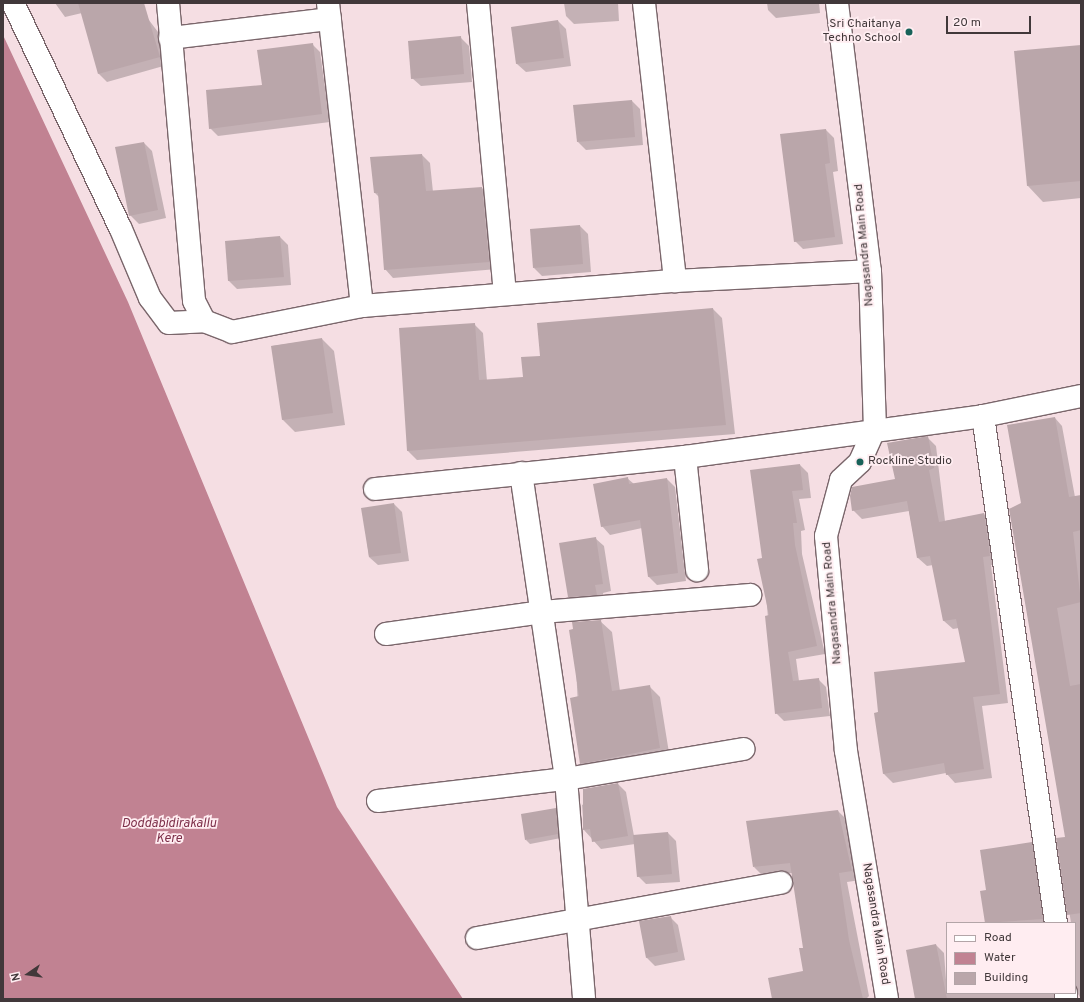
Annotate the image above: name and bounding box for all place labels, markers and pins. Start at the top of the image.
place label: Sri Chaitanya Techno School [822,18,901,46]
marker: Sri Chaitanya Techno School [904,27,914,37]
place label: Rockline Studio [868,455,952,469]
marker: Rockline Studio [855,457,865,467]

